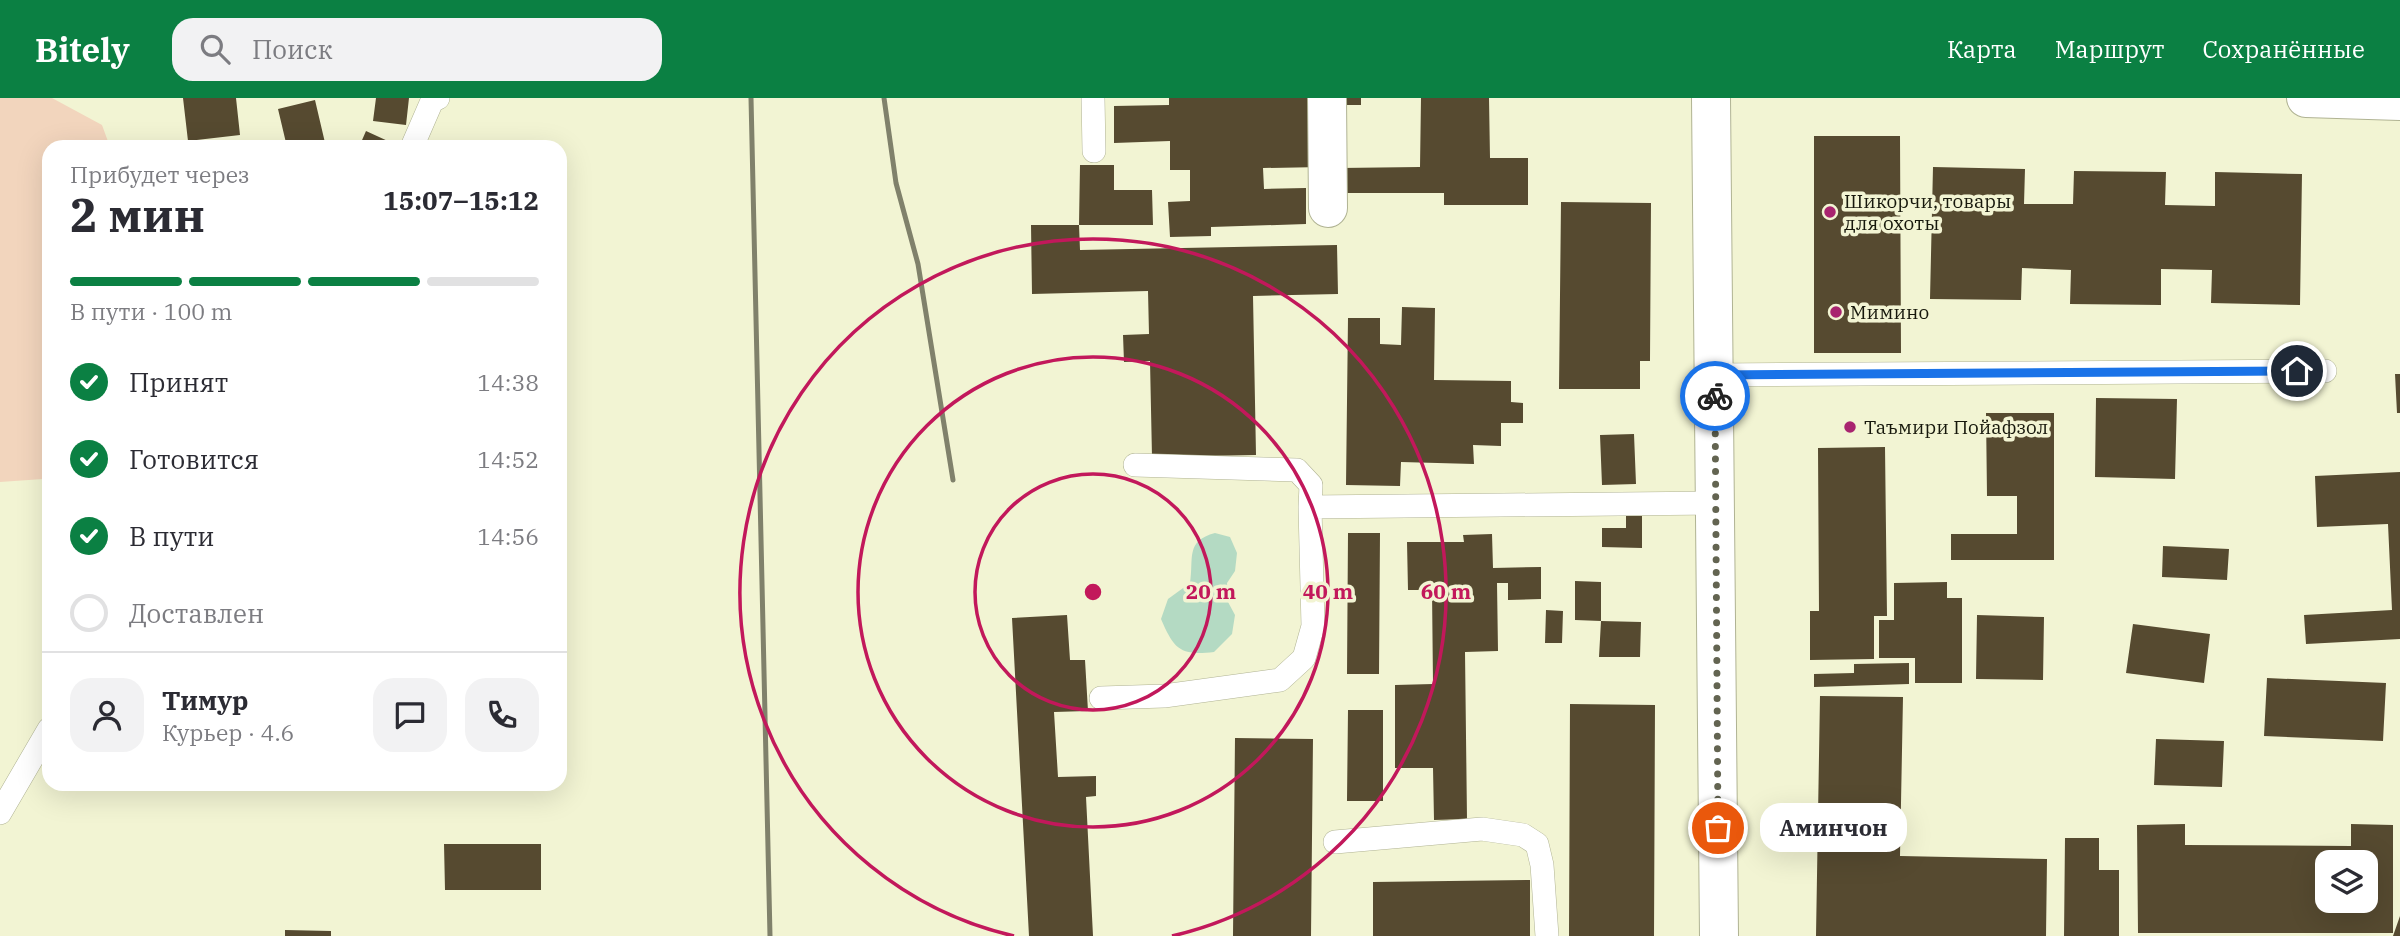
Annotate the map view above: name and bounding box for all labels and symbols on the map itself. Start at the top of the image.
place label: Шикорчи, товары для охоты [1844,189,2011,235]
marker: Шикорчи, товары для охоты [1822,204,1838,220]
place label: Мимино [1850,300,1929,324]
marker: Мимино [1828,304,1844,320]
pin [2267,341,2327,401]
courier [1680,361,1750,431]
place label: Таъмири Пойафзол [1864,415,2048,439]
marker: Таъмири Пойафзол [1842,419,1858,435]
text: 20 m [1186,577,1236,605]
text: 40 m [1303,577,1353,605]
text: 60 m [1421,577,1471,605]
centre of rings [1081,580,1105,604]
pin [1688,798,1748,858]
callout: Аминчон [1760,804,1907,852]

